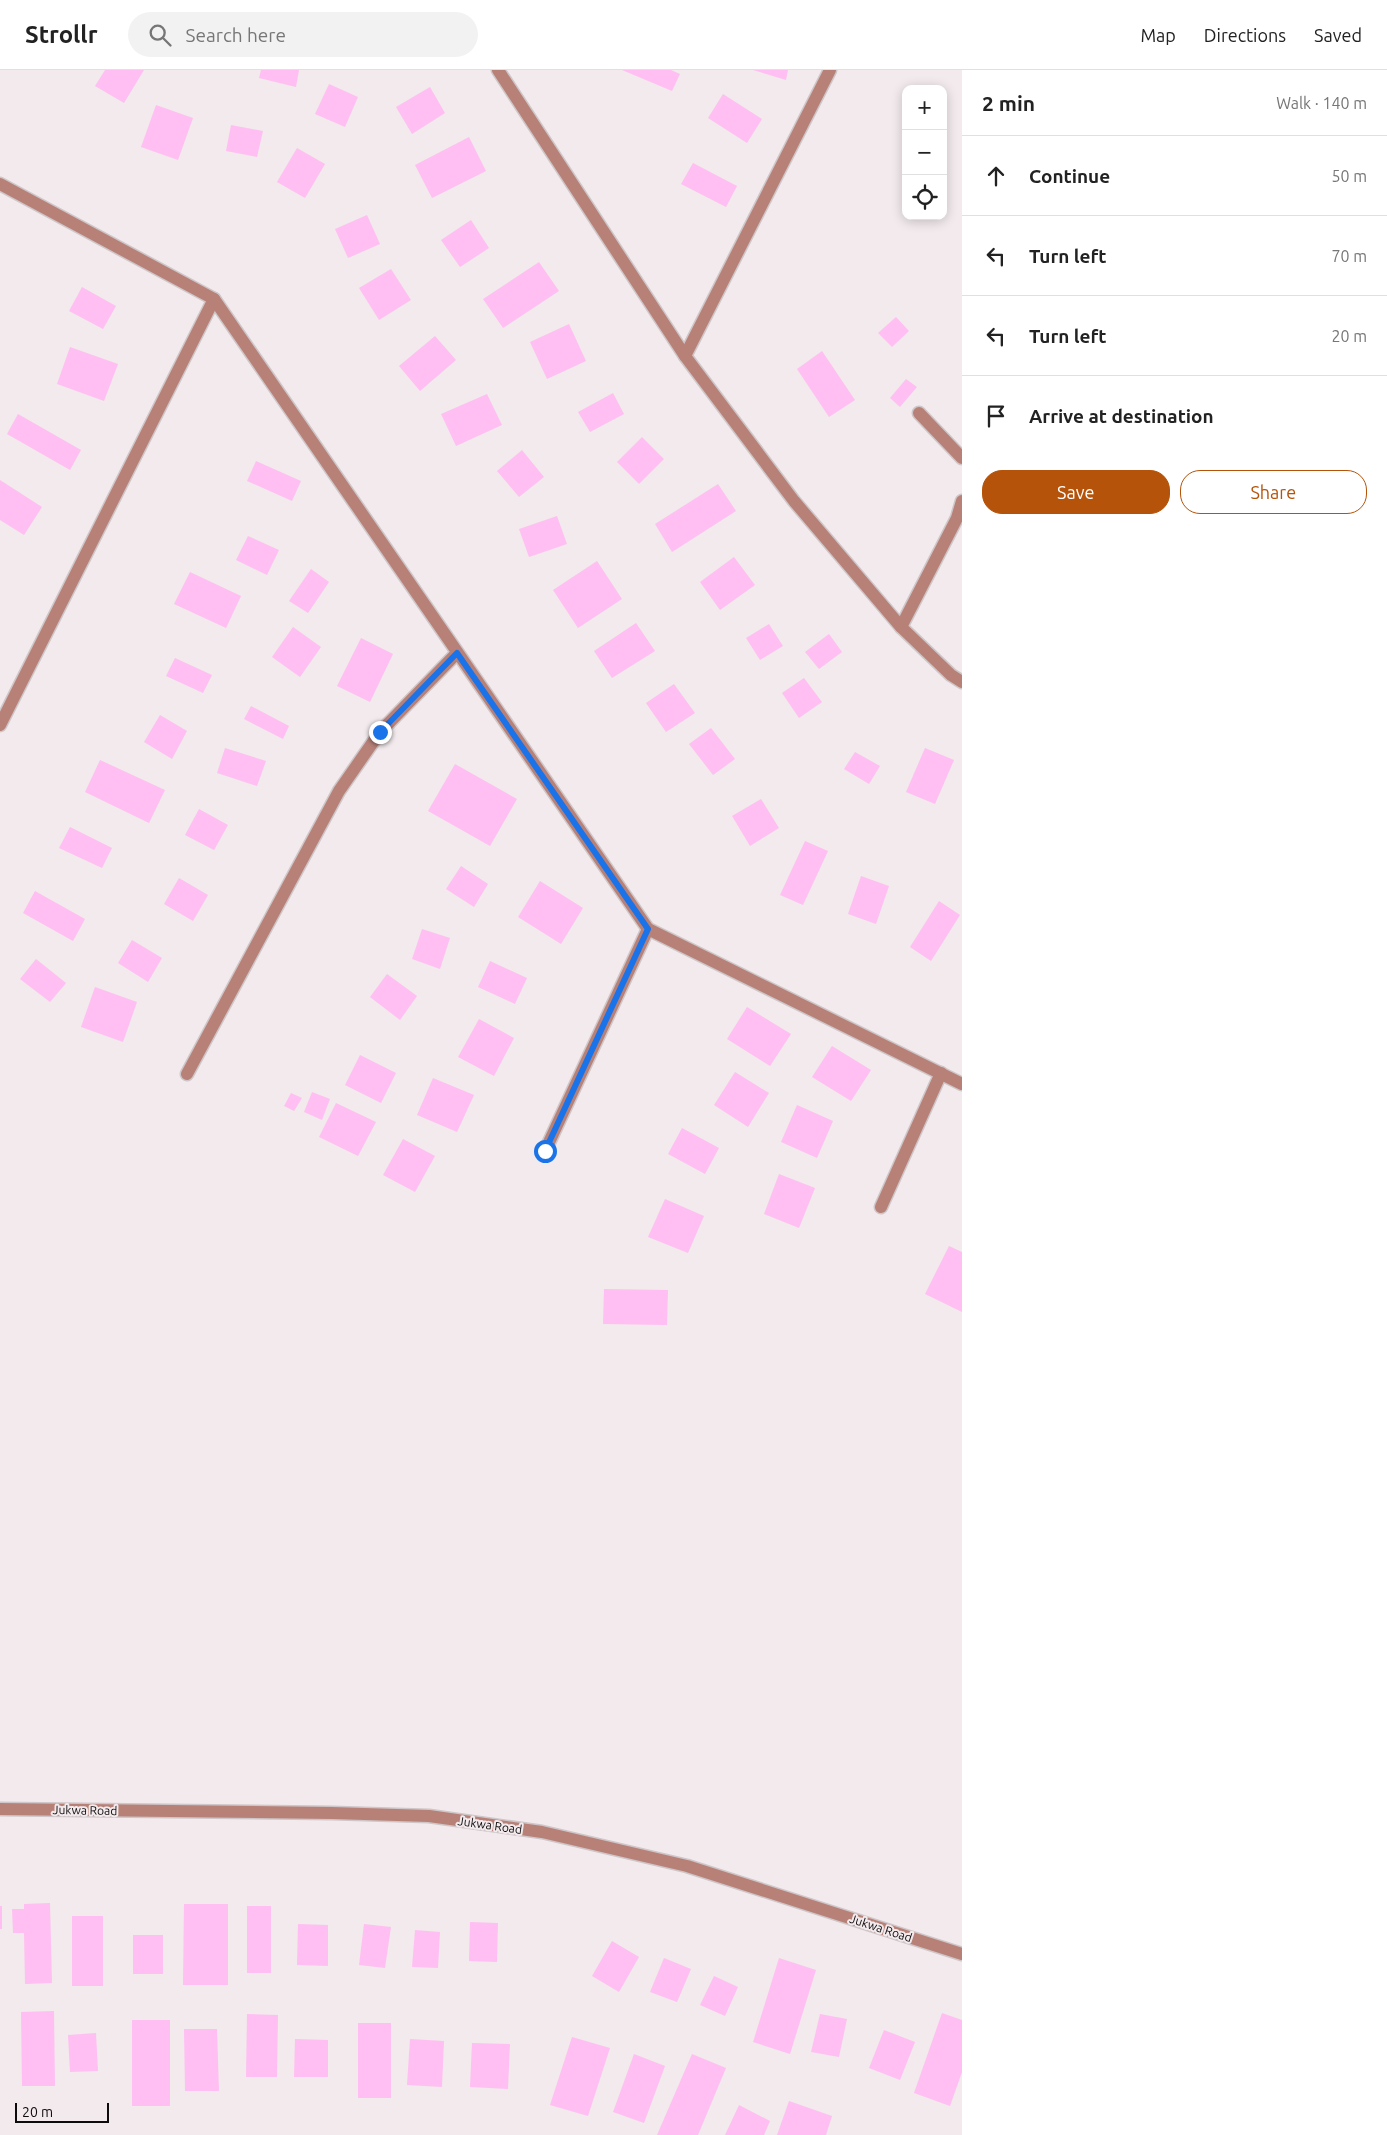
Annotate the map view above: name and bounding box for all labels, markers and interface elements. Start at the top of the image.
search box [128,12,478,57]
text: Strollr [25,21,98,48]
icon: search [146,21,174,49]
text: Search here [186,24,286,46]
text: Map [1140,25,1176,45]
text: Directions [1204,25,1286,45]
text: Saved [1314,25,1362,45]
map controls [902,85,947,220]
button: + [902,85,947,130]
text: 2 min [982,91,1035,115]
text: Walk · 140 m [1276,94,1367,112]
button: − [902,130,947,175]
icon: ahead [982,162,1010,190]
text: Continue [1029,165,1110,187]
text: 50 m [1331,167,1367,185]
button: locate [902,175,947,220]
icon: left [982,242,1010,270]
text: Turn left [1029,245,1107,267]
text: 70 m [1331,247,1367,265]
icon: left [982,322,1010,350]
text: Turn left [1029,325,1107,347]
text: 20 m [1331,327,1367,345]
icon: arrive [982,402,1010,430]
text: Arrive at destination [1029,405,1214,427]
button: Save [982,470,1170,514]
button: Share [1180,470,1367,514]
route end [369,721,392,744]
route start [534,1140,557,1163]
street label: Jukwa Road [53,1803,117,1817]
street label: Jukwa Road [457,1814,523,1836]
street label: Jukwa Road [848,1912,914,1944]
scale bar [15,2100,109,2123]
text: 20 m [22,2104,53,2120]

